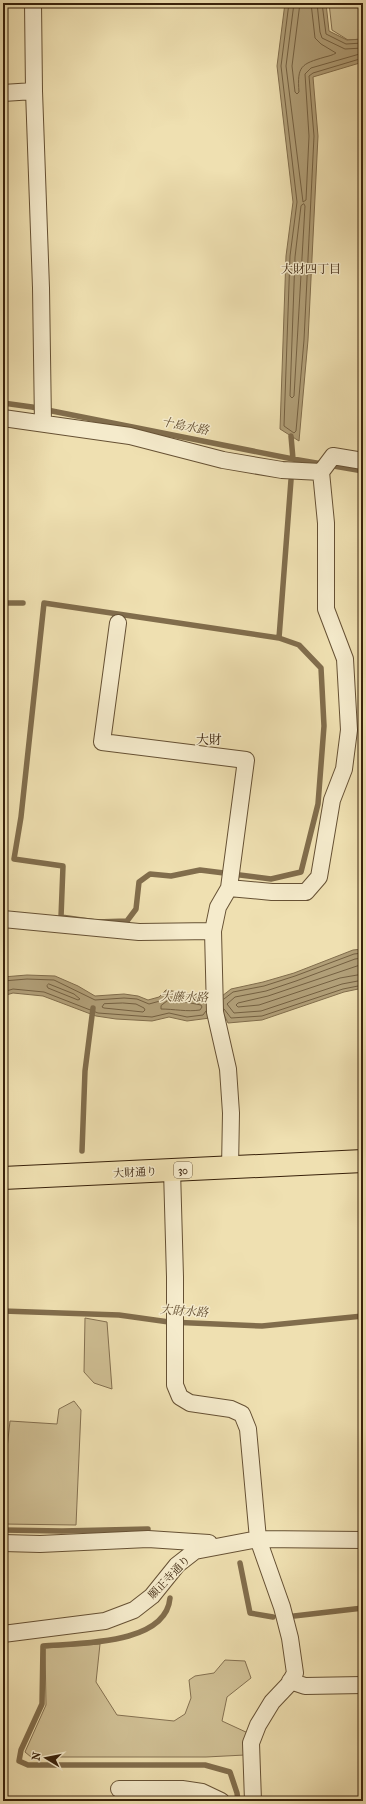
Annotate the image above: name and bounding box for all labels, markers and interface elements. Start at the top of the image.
district label: 大財四丁目 [281,262,341,276]
water label: 十島水路 [160,415,211,438]
district label: 大財 [196,732,222,747]
water label: 大藤水路 [160,990,209,1004]
road number: 30 [174,1162,192,1178]
street label: 大財通り [113,1165,157,1180]
water label: 大財水路 [160,1302,209,1320]
street label: 願正寺通り [146,1553,193,1602]
north arrow [26,1738,66,1778]
text: N [30,1750,44,1762]

